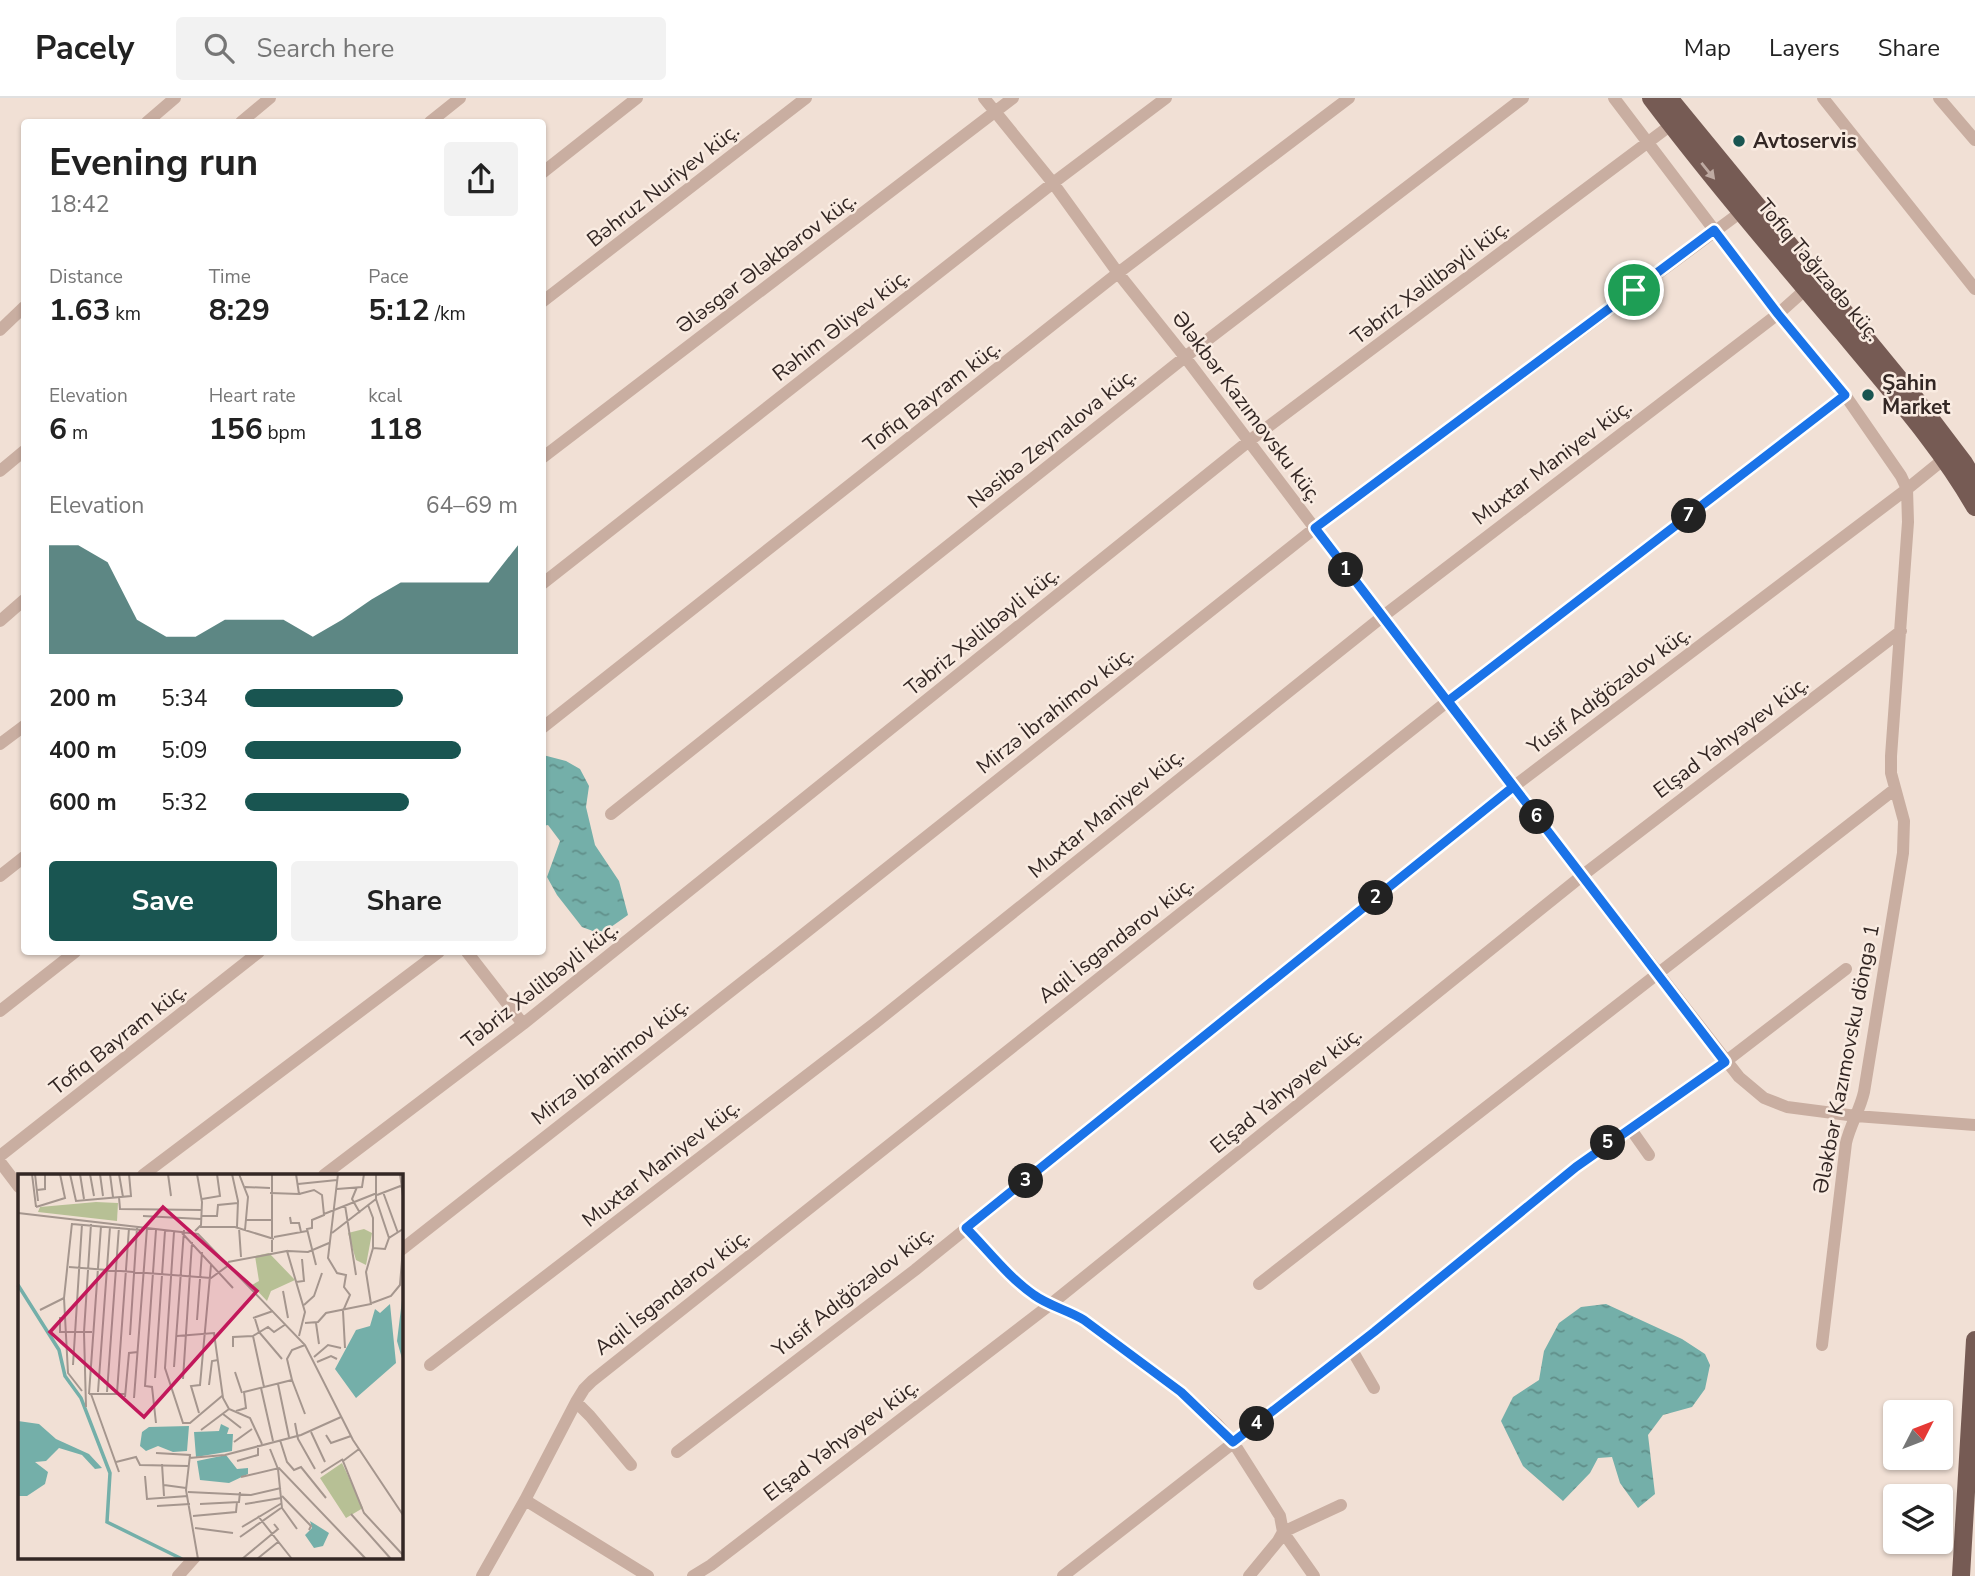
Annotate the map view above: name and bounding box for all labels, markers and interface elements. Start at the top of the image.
search box [176,17,666,80]
text: Pacely [35,26,134,71]
icon: search [200,29,238,67]
text: Search here [256,31,394,66]
text: Map [1684,32,1731,64]
text: Layers [1769,32,1840,64]
text: Share [1878,32,1940,64]
street label: Bəhruz Nuriyev küç. [581,117,745,253]
place label: Avtoservis [1753,127,1857,155]
marker: Avtoservis [1731,133,1747,149]
text: Evening run [49,137,258,188]
button: share [444,142,518,216]
one-way arrow [1701,162,1715,180]
street label: Ələsgər Ələkbərov küç. [670,186,862,340]
text: 18:42 [49,189,109,220]
street label: Tofiq Tağızadə küç. [1751,193,1887,347]
street label: Təbriz Xəlilbəyli küç. [1345,213,1515,351]
pin [1604,260,1664,320]
street label: Rəhim Əliyev küç. [766,262,916,388]
text: Distance [49,264,123,290]
text: Time [209,264,251,290]
text: Pace [368,264,409,290]
icon: arrive [1615,271,1653,309]
text: 1.63 [49,290,110,331]
text: 8:29 [209,290,270,331]
text: 5:12 [368,290,430,331]
text: km [110,301,141,327]
text: /km [430,301,466,327]
street label: Ələkbər Kazımovsku küç. [1165,305,1329,509]
street label: Tofiq Bayram küç. [858,334,1006,458]
street label: Nəsibə Zeynalova küç. [962,361,1142,515]
place label: Şahin Market [1882,369,1951,421]
text: Elevation [49,383,128,409]
text: Heart rate [209,383,296,409]
text: kcal [368,383,402,409]
marker: Şahin Market [1860,387,1876,403]
street label: Muxtar Maniyev küç. [1467,393,1637,531]
text: 6 [49,409,67,450]
text: 156 [209,409,263,450]
text: 118 [368,409,422,450]
text: m [67,420,88,446]
text: bpm [263,420,306,446]
text: Elevation [49,490,144,521]
text: 64–69 m [426,490,518,521]
pin: 7 [1672,498,1706,534]
text: 7 [1683,502,1694,528]
pin: 1 [1328,552,1364,588]
text: 1 [1340,556,1351,582]
street label: Təbriz Xəlilbəyli küç. [899,560,1065,702]
street label: Yusif Adığözəlov küç. [1521,619,1696,761]
street label: Mirzə İbrahimov küç. [971,640,1139,780]
street label: Elşad Yəhyəyev küç. [1648,669,1814,805]
text: 200 m [49,683,117,714]
text: 5:34 [161,683,208,714]
text: 400 m [49,735,117,766]
text: 5:09 [161,735,208,766]
street label: Muxtar Maniyev küç. [1022,741,1190,885]
text: 600 m [49,787,117,818]
text: 5:32 [161,787,208,818]
pin: 6 [1520,800,1554,834]
text: 6 [1531,803,1542,829]
button: Save [49,861,277,941]
button: Share [291,861,518,941]
street label: Aqil İsgəndərov küç. [1032,870,1200,1010]
pin: 2 [1358,880,1394,916]
text: 2 [1370,884,1381,910]
street label: Təbriz Xəlilbəyli küç. [456,915,624,1055]
street label: Ələkbər Kazımovsku döngə 1 [1806,922,1886,1196]
street label: Tofiq Bayram küç. [44,977,192,1101]
street label: Mirzə İbrahimov küç. [526,991,694,1131]
street label: Elşad Yəhyəyev küç. [1204,1020,1368,1160]
street label: Muxtar Maniyev küç. [576,1093,746,1233]
pin: 5 [1590,1126,1626,1160]
text: 5 [1602,1129,1613,1155]
pin: 3 [1009,1164,1044,1198]
text: 3 [1020,1167,1031,1193]
inset map [18,1174,402,1558]
street label: Yusif Adığözəlov küç. [766,1219,940,1364]
street label: Aqil İsgəndərov küç. [588,1222,756,1362]
street label: Elşad Yəhyəyev küç. [758,1372,924,1508]
north arrow [1883,1400,1953,1470]
map controls [1883,1400,1953,1554]
pin: 4 [1240,1406,1274,1442]
text: 4 [1251,1410,1262,1436]
button: layers [1883,1484,1953,1554]

